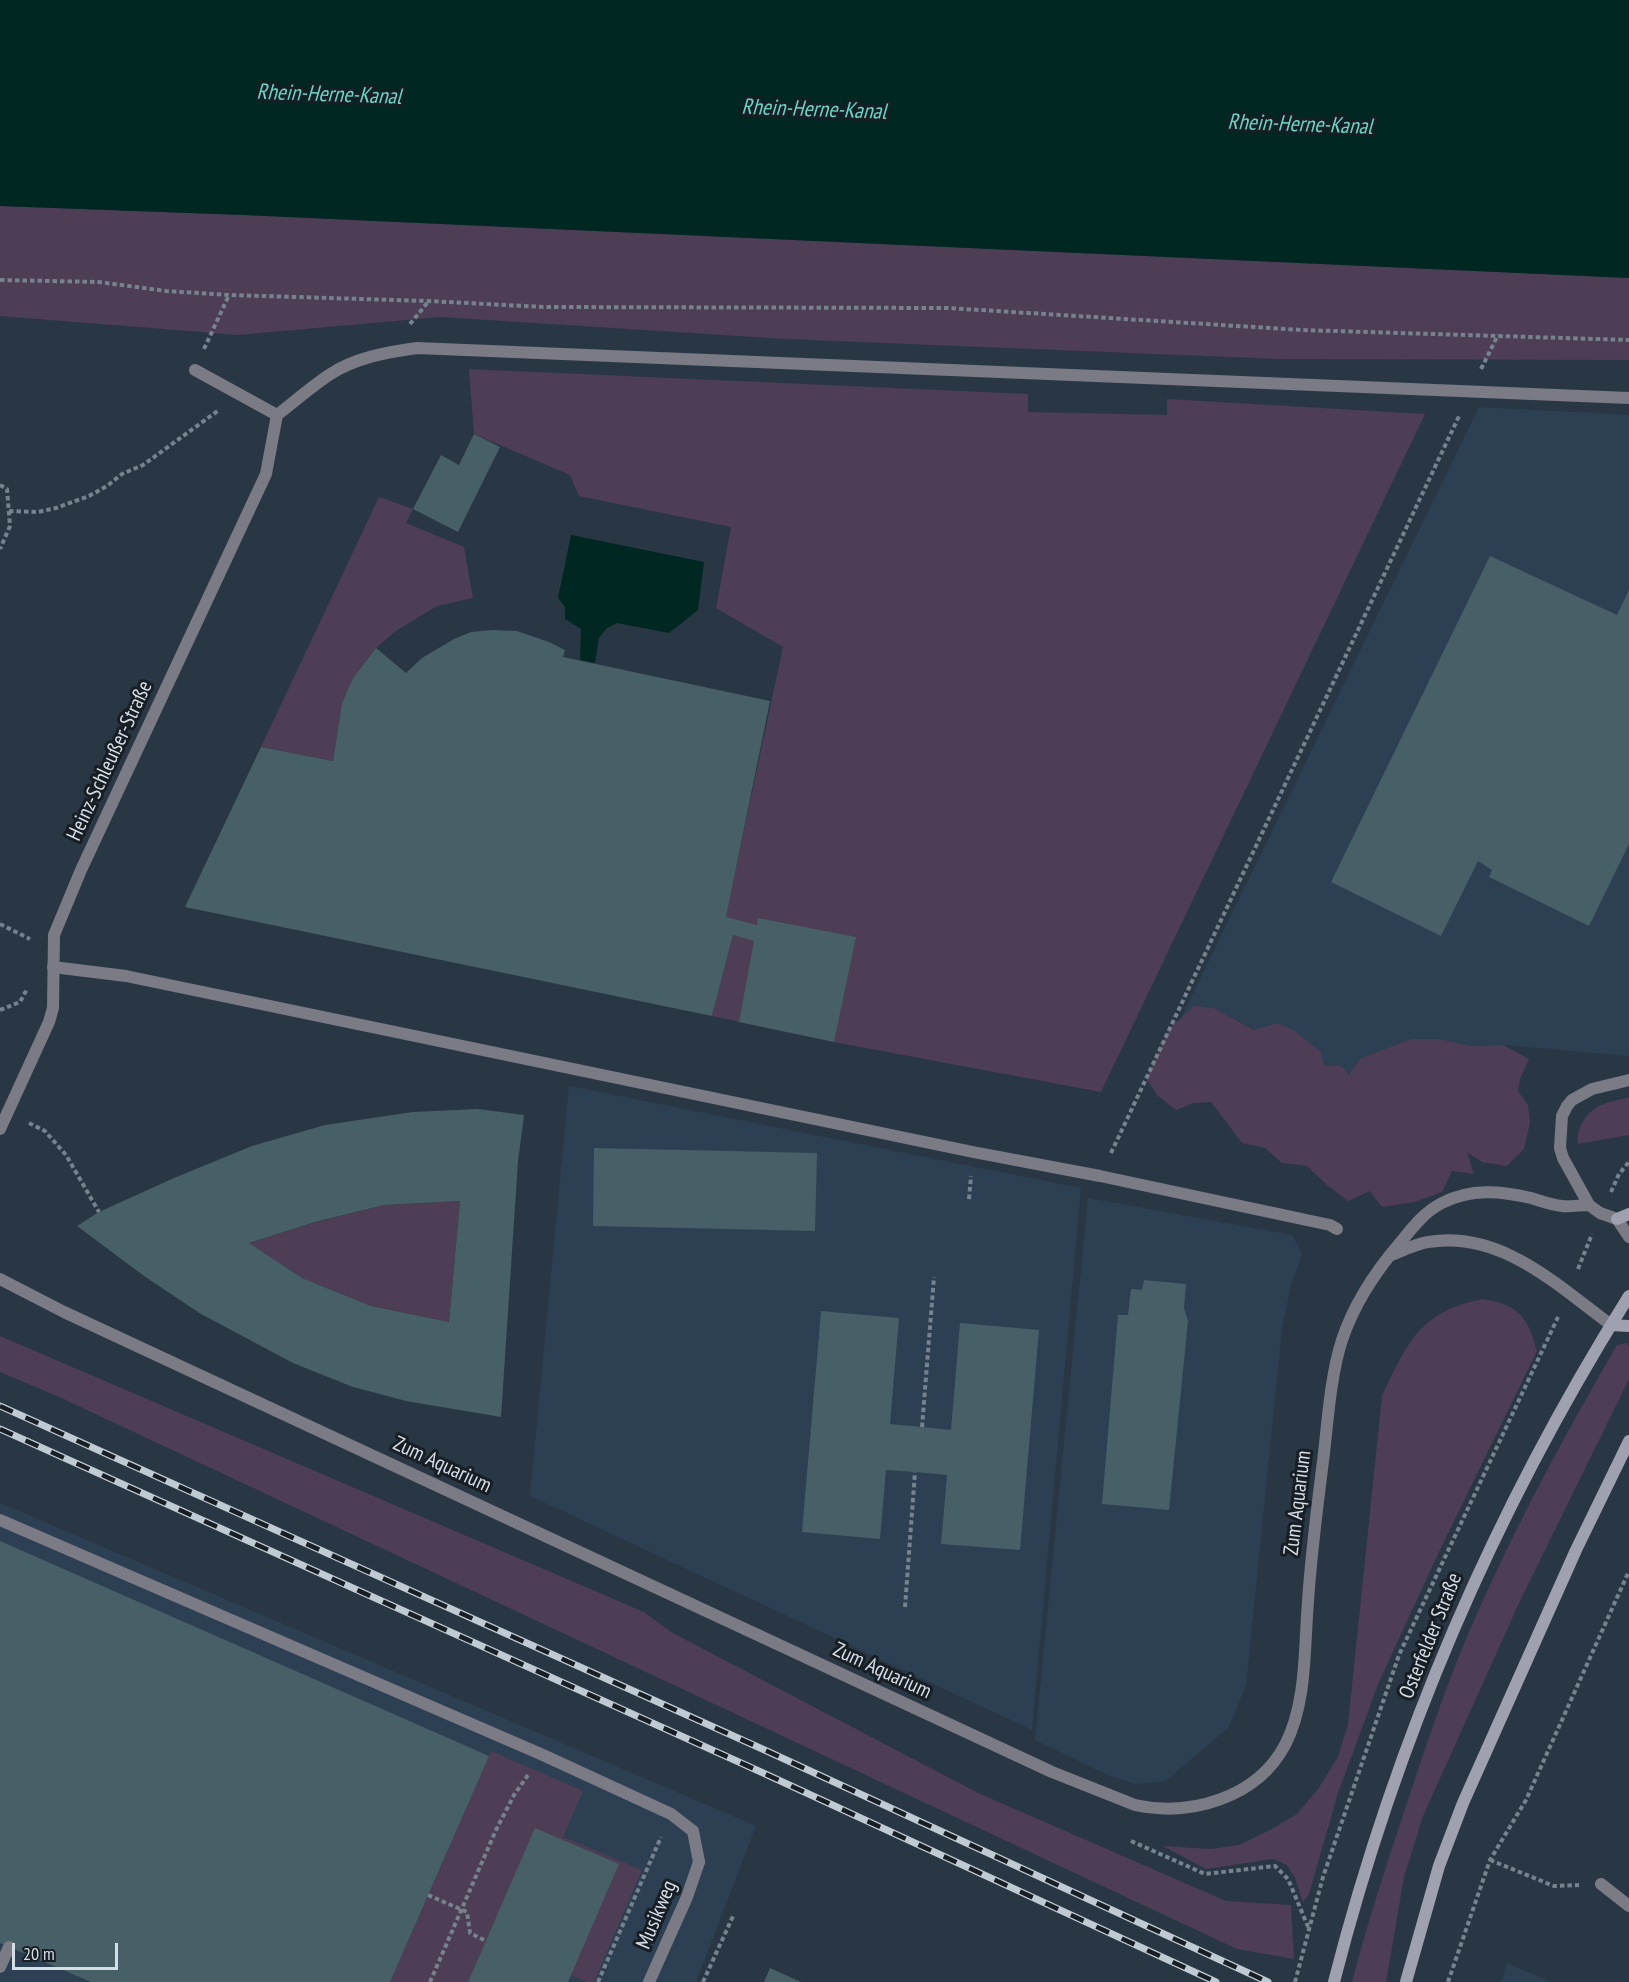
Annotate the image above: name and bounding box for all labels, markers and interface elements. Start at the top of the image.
water label: Rhein-Herne-Kanal [256,79,402,111]
water label: Rhein-Herne-Kanal [741,94,887,126]
water label: Rhein-Herne-Kanal [1227,109,1373,141]
street label: Heinz-Schleußer-Straße [62,677,158,845]
street label: Zum Aquarium [389,1431,495,1499]
street label: Zum Aquarium [1279,1449,1317,1557]
street label: Osterfelder Straße [1394,1569,1468,1703]
street label: Zum Aquarium [829,1637,935,1705]
street label: Musikweg [631,1877,683,1953]
scale bar [15,1931,122,1969]
text: 20 m [23,1942,55,1965]

